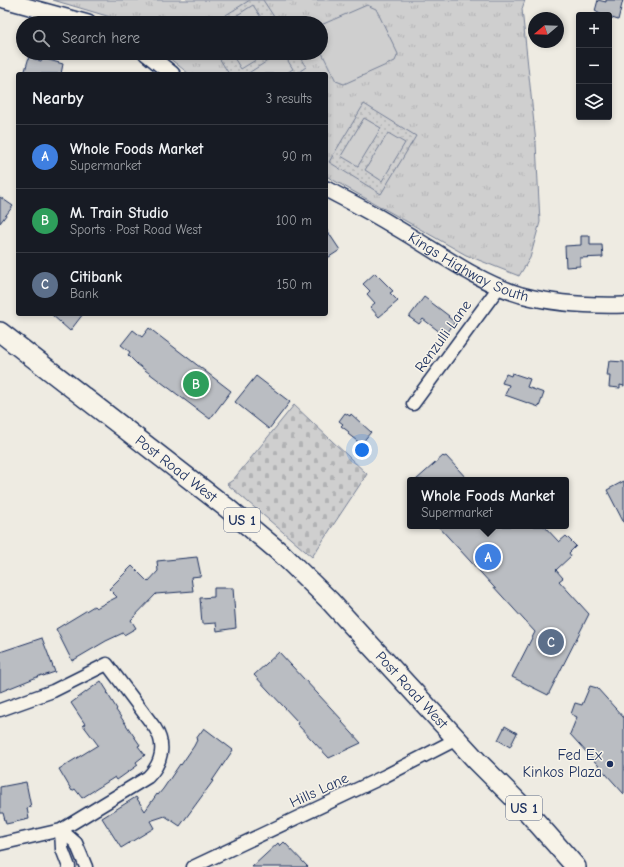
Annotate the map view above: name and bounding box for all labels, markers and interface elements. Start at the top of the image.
north arrow [528,12,564,48]
map controls [576,12,612,120]
button: + [576,12,612,48]
search box [16,16,328,60]
icon: search [30,27,52,49]
text: Search here [62,29,140,47]
button: − [576,48,612,84]
button: layers [576,84,612,120]
text: Nearby [32,89,83,108]
text: 3 results [266,91,312,106]
text: Whole Foods Market [70,140,204,158]
text: A [41,149,49,164]
text: 90 m [282,149,312,164]
text: Supermarket [70,158,141,173]
text: M. Train Studio [70,204,168,222]
text: B [41,213,49,228]
text: 100 m [276,213,312,228]
text: Sports · Post Road West [70,222,202,237]
street label: Kings Highway South [405,228,531,306]
text: Citibank [70,268,122,286]
text: C [41,277,49,292]
text: 150 m [277,277,312,292]
text: Bank [70,286,98,301]
street label: Renzulli Lane [411,296,475,375]
pin: B [183,369,209,399]
street label: Post Road West [132,431,221,506]
your location [352,440,372,460]
popup [407,477,569,529]
text: Whole Foods Market [421,487,555,505]
text: Supermarket [421,505,493,520]
road number: US 1 [224,508,260,532]
pin: A [475,542,501,572]
pin: C [538,627,564,657]
street label: Post Road West [372,648,452,733]
place label: Fed Ex Kinkos Plaza [523,746,603,781]
marker: Fed Ex Kinkos Plaza [605,759,615,769]
street label: Hills Lane [287,768,352,811]
road number: US 1 [506,796,542,820]

